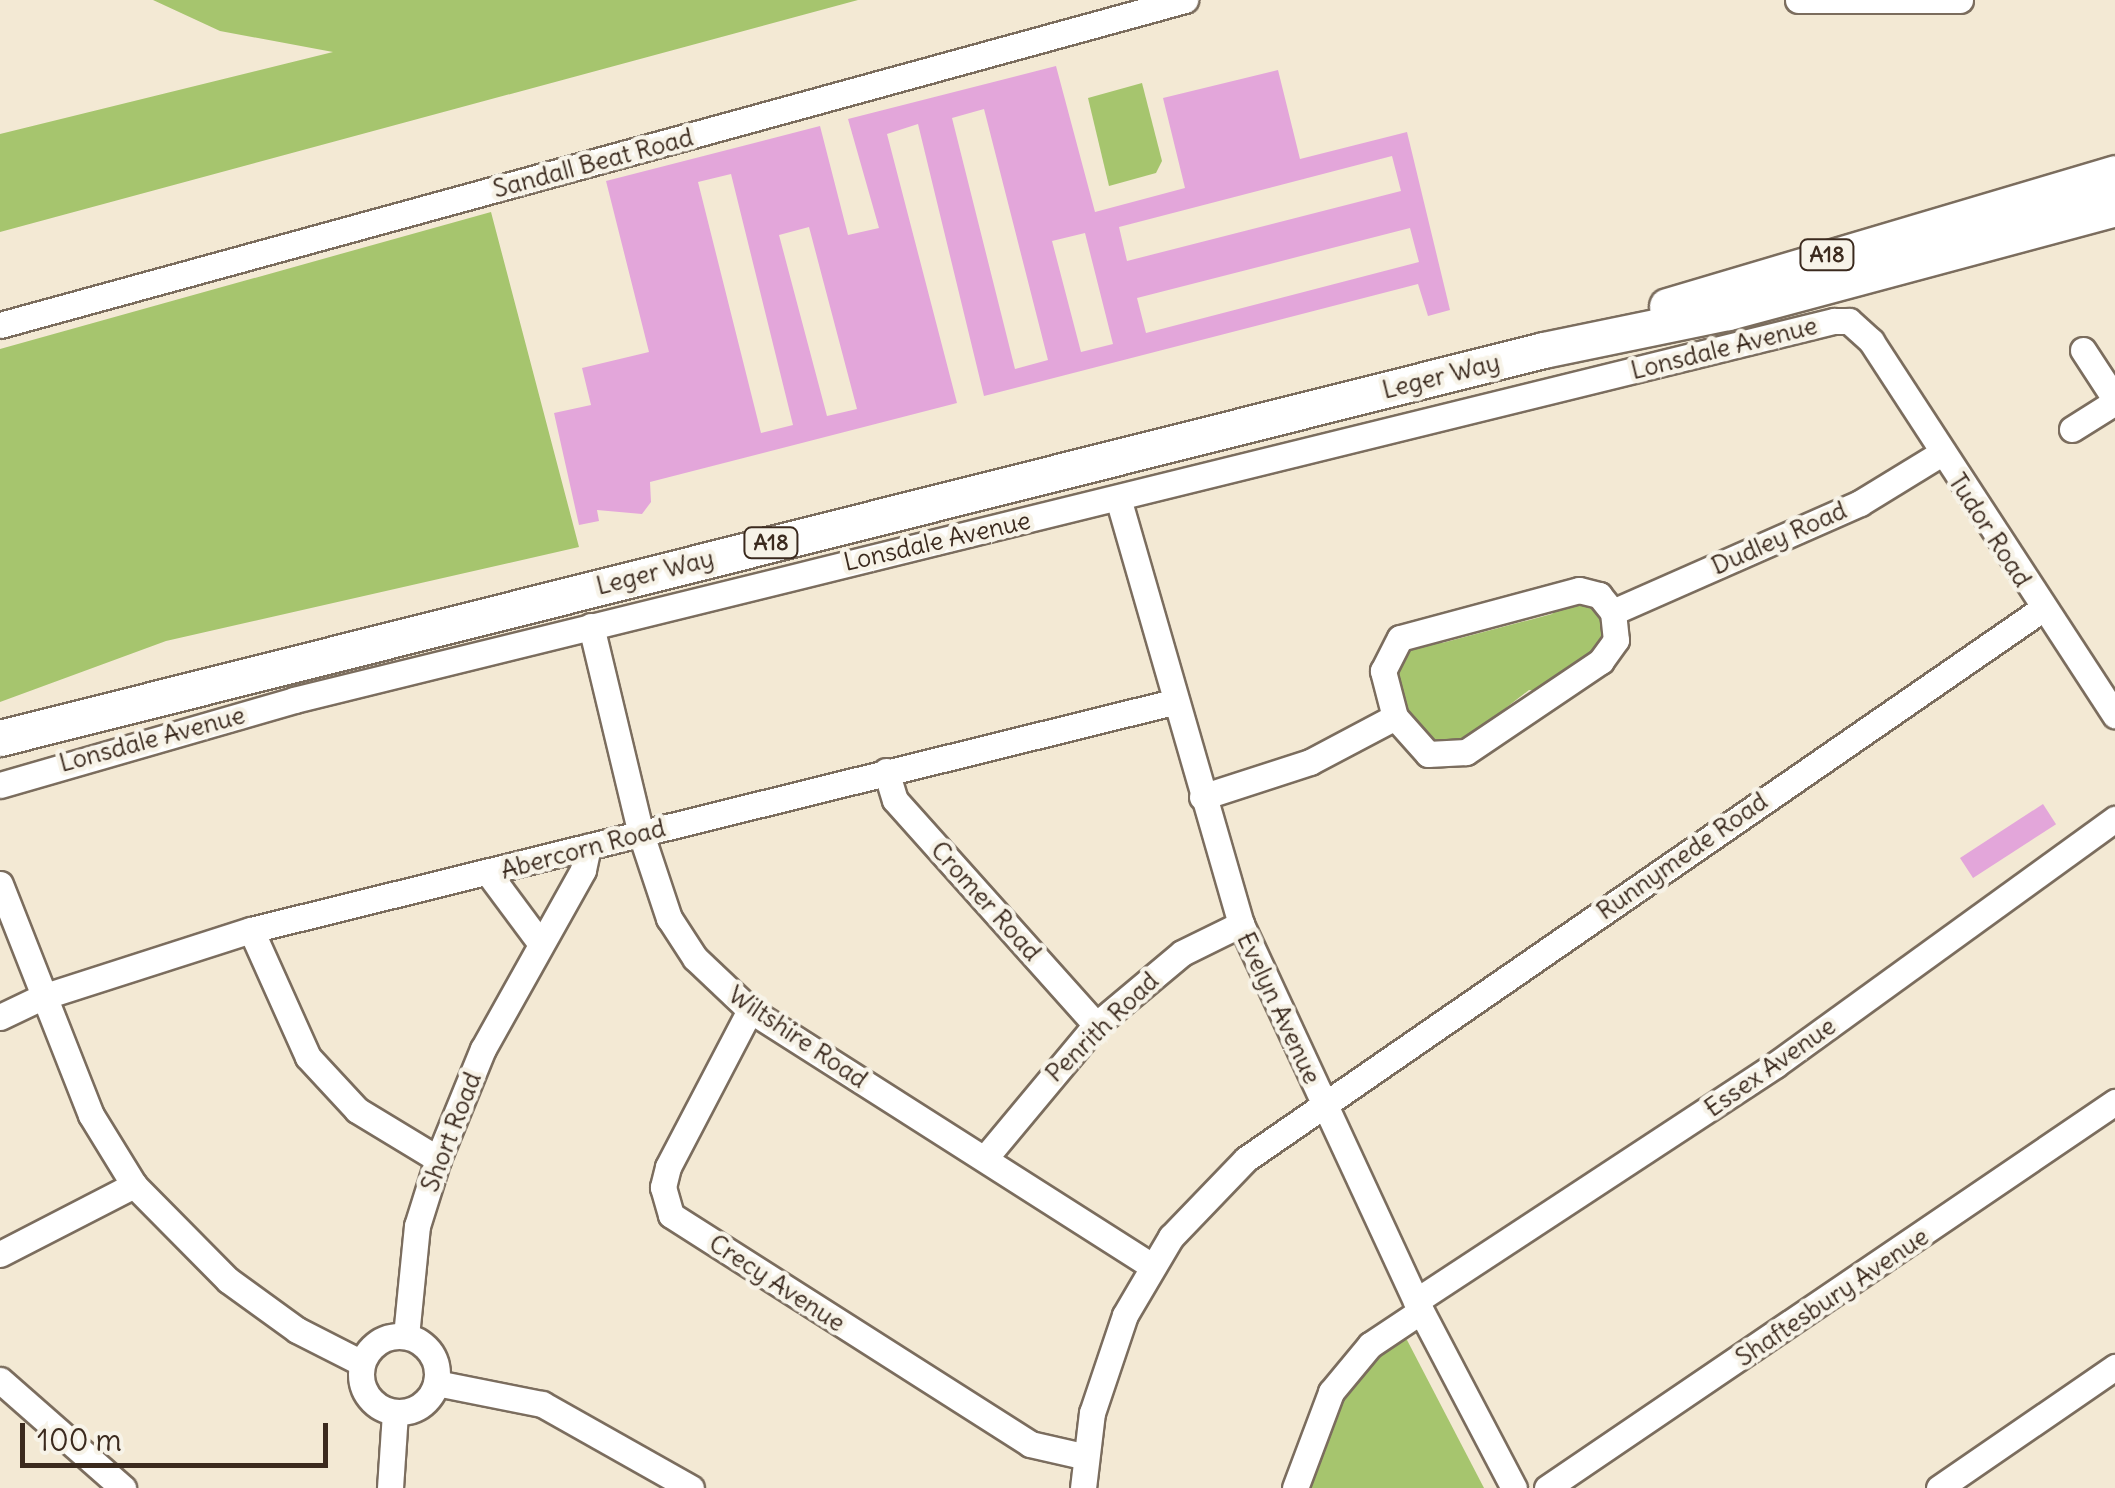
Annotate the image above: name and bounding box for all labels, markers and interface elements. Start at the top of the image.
street label: Sandall Beat Road [490,122,696,204]
road number: A18 [1797,238,1857,272]
street label: Lonsdale Avenue [1628,310,1820,386]
street label: Leger Way [1379,347,1503,405]
street label: Tudor Road [1942,468,2038,592]
street label: Dudley Road [1707,495,1851,581]
street label: Lonsdale Avenue [841,505,1033,577]
road number: A18 [741,526,801,560]
street label: Leger Way [593,543,717,601]
street label: Lonsdale Avenue [56,700,248,778]
street label: Runnymede Road [1591,786,1773,926]
street label: Abercorn Road [497,813,669,885]
street label: Cromer Road [925,835,1047,967]
street label: Evelyn Avenue [1231,927,1327,1089]
street label: Penrith Road [1039,966,1165,1088]
street label: Wiltshire Road [723,979,873,1095]
street label: Essex Avenue [1699,1011,1841,1123]
street label: Short Road [414,1068,488,1196]
street label: Shaftesbury Avenue [1730,1221,1934,1373]
street label: Crecy Avenue [703,1228,851,1338]
scale bar [25,1403,332,1465]
text: 100 m [37,1421,122,1459]

